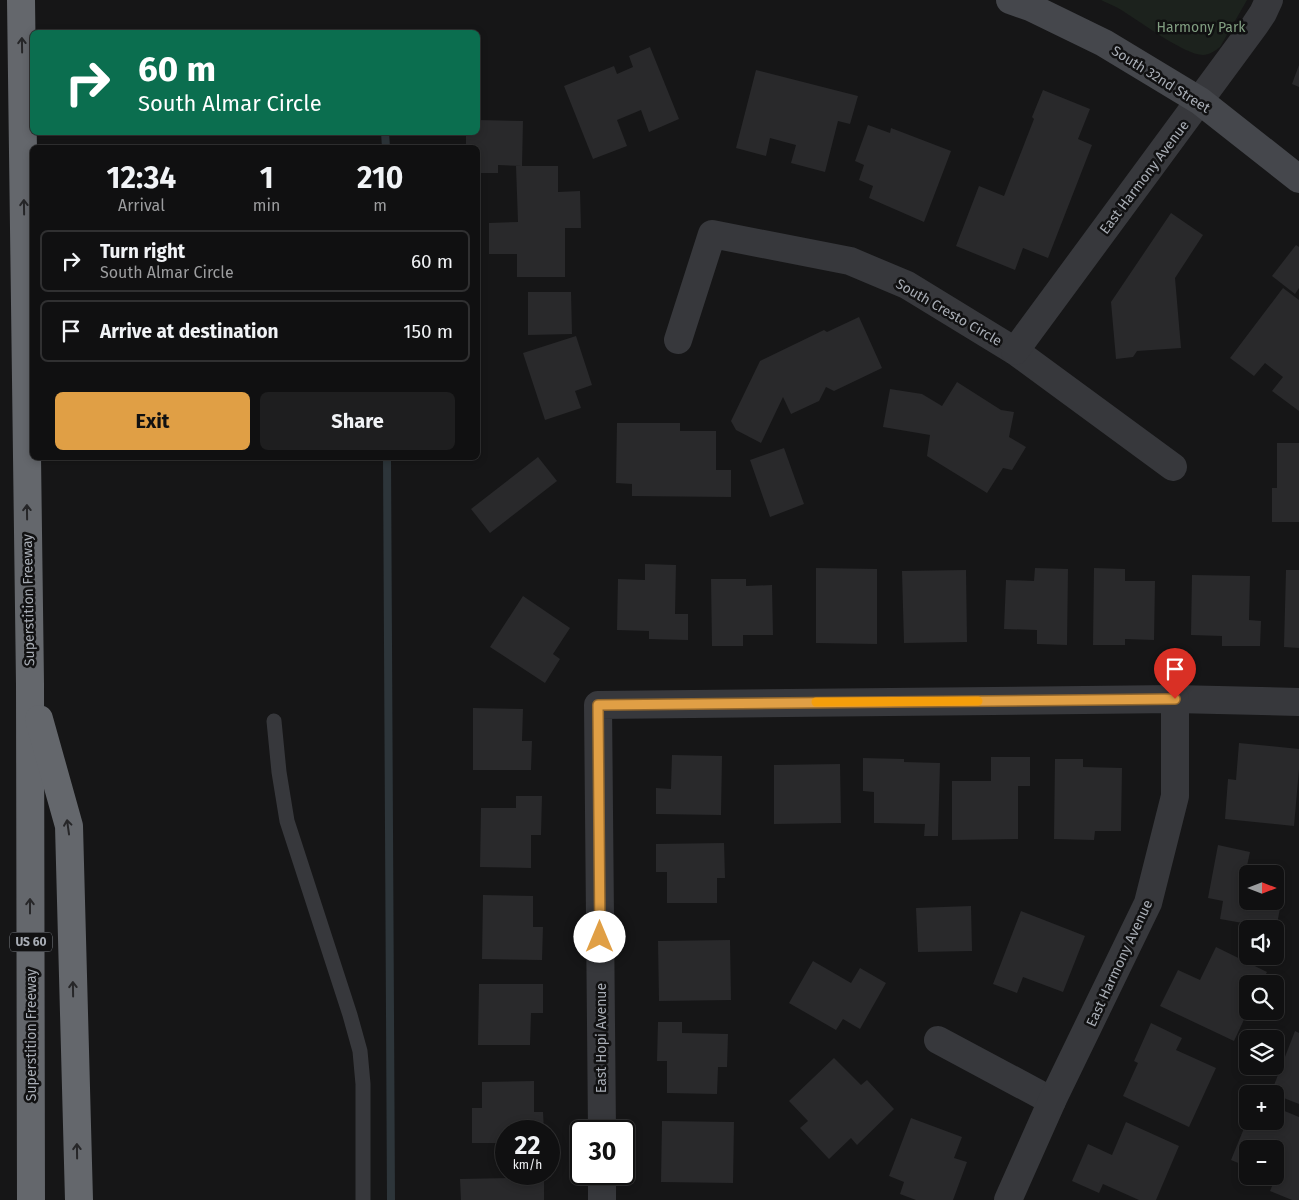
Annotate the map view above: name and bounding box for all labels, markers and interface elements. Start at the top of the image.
park label: Harmony Park [1157,19,1246,36]
one-way arrow [17,37,27,53]
street label: South 32nd Street [1108,42,1214,117]
text: 60 m [138,48,216,90]
icon: right [55,50,120,115]
text: South Almar Circle [138,90,322,117]
street label: East Harmony Avenue [1096,117,1193,238]
text: 12:34 [107,160,176,196]
text: 1 [260,160,274,196]
text: 210 [357,160,403,196]
text: Arrival [118,196,165,215]
text: min [253,196,280,215]
text: m [373,196,387,215]
one-way arrow [19,199,28,215]
text: Turn right [100,240,185,263]
icon: right [57,247,85,275]
text: 60 m [411,250,453,273]
text: South Almar Circle [100,263,234,282]
street label: South Cresto Circle [893,275,1005,350]
icon: arrive [57,317,85,345]
text: Arrive at destination [100,320,279,343]
text: 150 m [403,320,453,343]
button: Exit [55,392,250,450]
button: Share [260,392,455,450]
one-way arrow [22,505,32,521]
street label: Superstition Freeway [19,534,38,666]
pin [1154,648,1196,699]
icon: arrive [1161,655,1189,683]
one-way arrow [63,819,73,835]
north arrow [1239,865,1284,910]
map controls [1239,865,1284,1185]
street label: East Harmony Avenue [1083,897,1156,1029]
one-way arrow [25,899,35,915]
position arrow [573,910,625,962]
button: sound [1239,920,1284,965]
road number: US 60 [10,932,52,952]
street label: Superstition Freeway [23,969,40,1101]
button: search [1239,975,1284,1020]
one-way arrow [68,981,78,998]
street label: East Hopi Avenue [593,983,610,1093]
button: layers [1239,1030,1284,1075]
button: + [1239,1085,1284,1130]
speed limit sign: 30 [570,1120,635,1185]
text: 22 [515,1131,540,1161]
button: − [1239,1140,1284,1185]
one-way arrow [73,1144,82,1160]
text: km/h [513,1158,542,1172]

